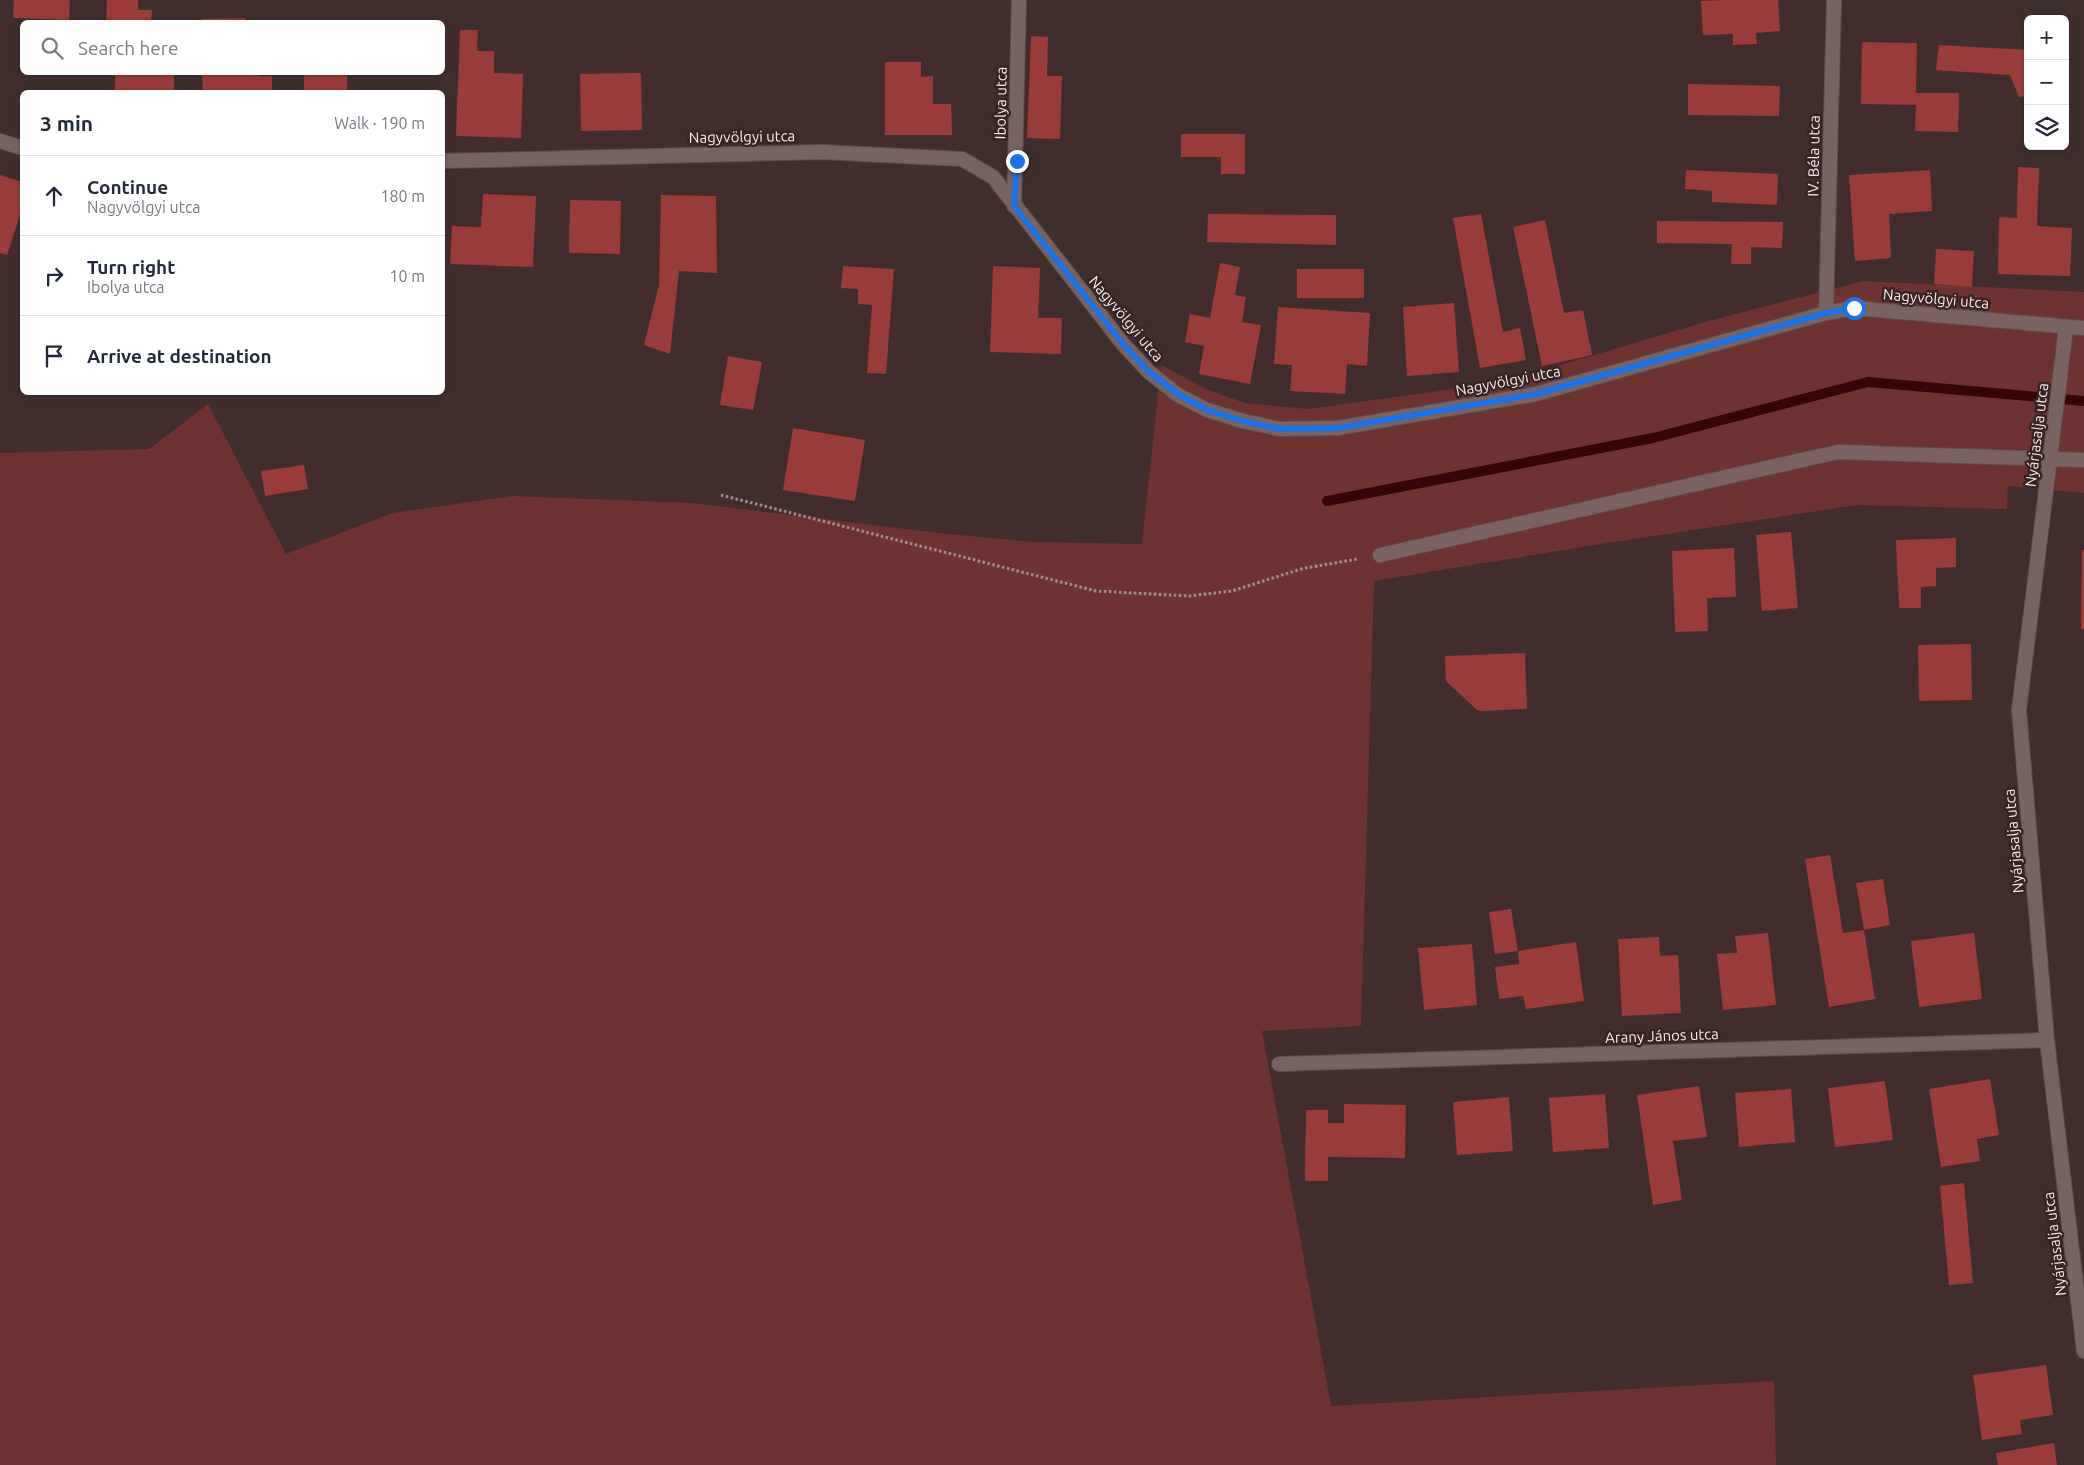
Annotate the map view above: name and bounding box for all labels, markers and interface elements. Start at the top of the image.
map controls [2024,15,2069,150]
button: + [2024,15,2069,60]
search box [20,20,445,75]
icon: search [38,34,66,62]
text: Search here [78,37,178,59]
button: − [2024,60,2069,105]
street label: Ibolya utca [991,66,1010,140]
button: layers [2024,105,2069,150]
text: 3 min [40,111,93,135]
text: Walk · 190 m [334,114,425,132]
street label: IV. Béla utca [1804,115,1823,197]
street label: Nagyvölgyi utca [689,127,795,146]
route end [1006,150,1029,173]
text: Continue [87,176,168,198]
icon: ahead [40,182,68,210]
text: 180 m [380,187,425,205]
text: Nagyvölgyi utca [87,198,201,216]
text: Turn right [87,256,175,278]
icon: right [40,262,68,290]
text: 10 m [389,267,425,285]
street label: Nagyvölgyi utca [1086,272,1167,365]
text: Ibolya utca [87,278,165,296]
street label: Nagyvölgyi utca [1882,285,1990,312]
route start [1843,297,1866,320]
icon: arrive [40,342,68,370]
text: Arrive at destination [87,345,272,367]
street label: Nagyvölgyi utca [1454,362,1562,399]
street label: Nyárjasalja utca [2022,382,2051,488]
street label: Nyárjasalja utca [2000,788,2027,894]
street label: Arany János utca [1605,1025,1719,1046]
street label: Nyárjasalja utca [2040,1191,2069,1297]

